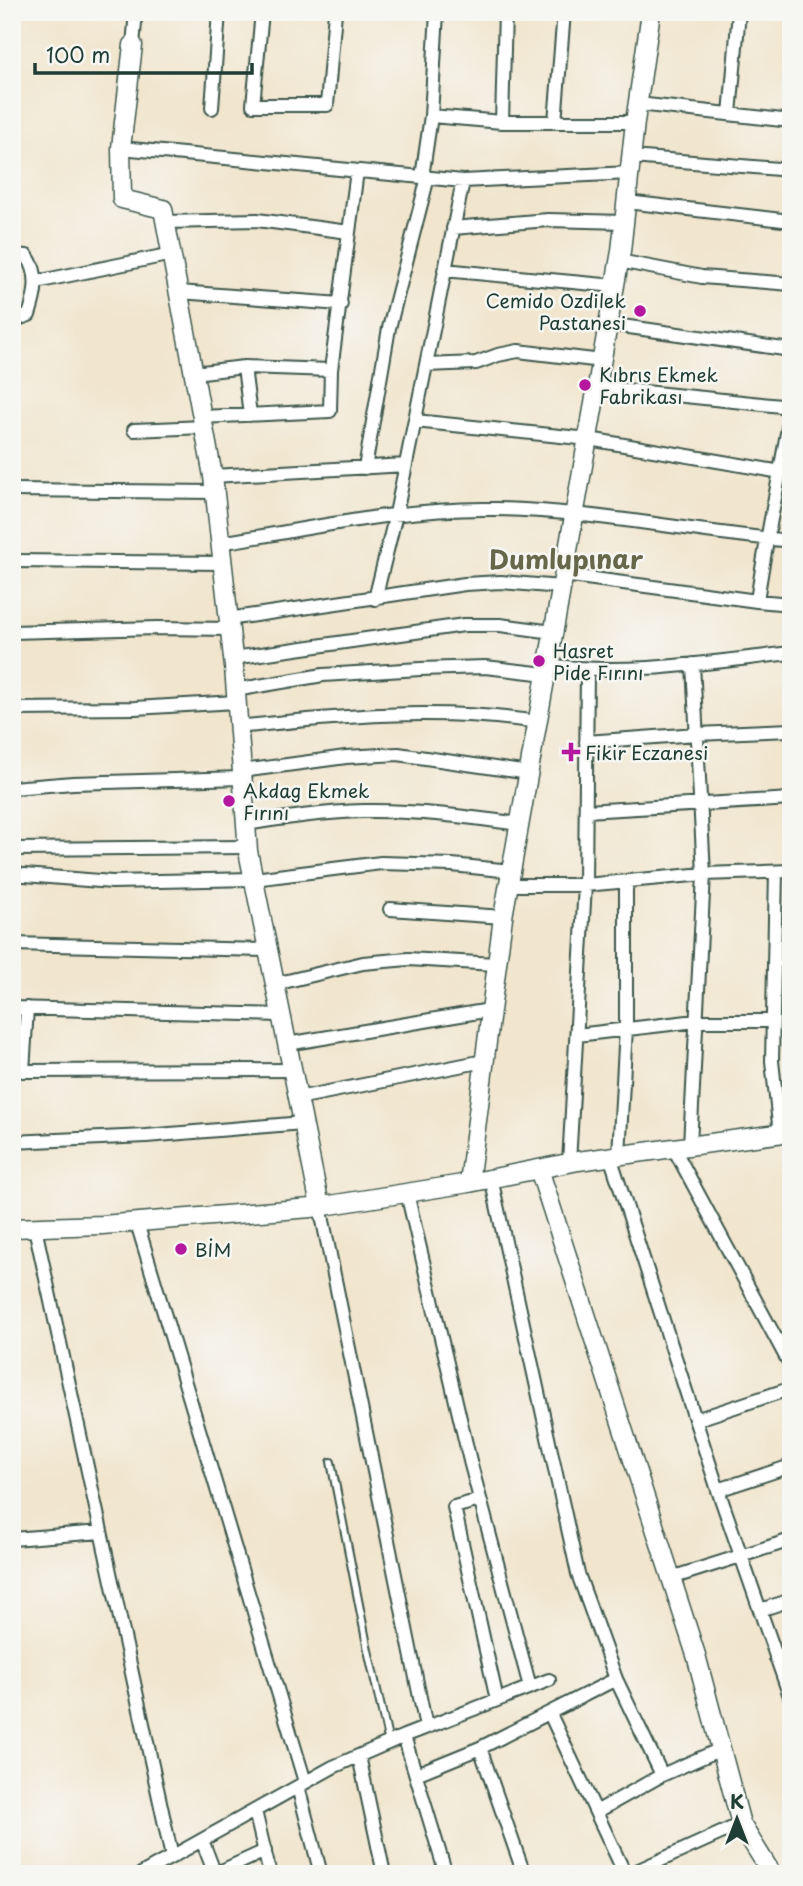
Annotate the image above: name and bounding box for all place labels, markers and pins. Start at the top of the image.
place label: Cemido Ozdilek Pastanesi [485,286,626,336]
marker: Cemido Ozdilek Pastanesi [632,303,648,319]
place label: Kıbrıs Ekmek Fabrikası [599,360,719,410]
marker: Kıbrıs Ekmek Fabrikası [577,377,593,393]
place label: Hasret Pide Fırını [553,636,644,686]
marker: Hasret Pide Fırını [531,653,547,669]
place label: Fikir Eczanesi [585,738,708,766]
marker: Fikir Eczanesi [563,744,579,760]
place label: Akdag Ekmek Fırını [243,776,370,826]
marker: Akdag Ekmek Fırını [221,793,237,809]
place label: BİM [195,1235,231,1263]
marker: BİM [173,1241,189,1257]

